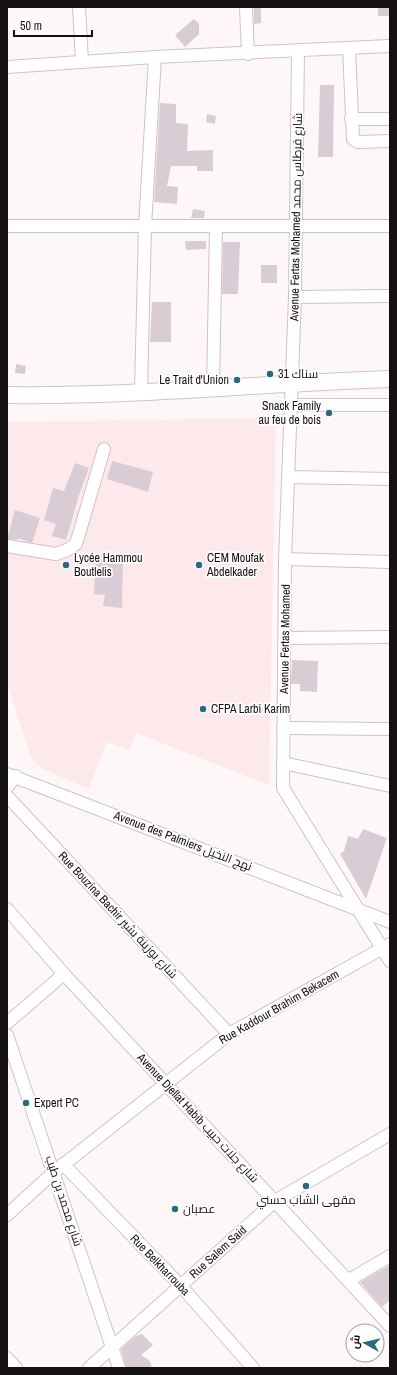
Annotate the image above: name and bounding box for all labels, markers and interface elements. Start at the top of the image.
scale bar [14,12,92,38]
text: 50 m [20,18,42,34]
street label: Avenue Fertas Mohamed شارع فرطاس محمد [286,112,306,322]
place label: سناك 31 [278,366,318,382]
marker: سناك 31 [265,369,275,379]
place label: Le Trait d'Union [159,372,229,388]
marker: Le Trait d'Union [232,375,242,385]
place label: Snack Family au feu de bois [259,398,321,428]
marker: Snack Family au feu de bois [324,408,334,418]
place label: Lycée Hammou Boutlelis [74,550,143,580]
place label: CEM Moufak Abdelkader [206,550,264,580]
marker: Lycée Hammou Boutlelis [61,560,71,570]
marker: CEM Moufak Abdelkader [194,560,204,570]
street label: Avenue Fertas Mohamed [276,584,294,695]
place label: CFPA Larbi Karim [211,701,290,717]
marker: CFPA Larbi Karim [198,704,208,714]
street label: Avenue des Palmiers نهج النخيل [111,807,254,875]
street label: Rue Bouzina Bachir شارع بوزينة بشير [55,848,181,982]
street label: Rue Kaddour Brahim Bekacem [216,966,342,1048]
street label: Avenue Djellat Habib شارع جلات حبيب [133,1049,262,1186]
place label: Expert PC [34,1095,79,1111]
marker: Expert PC [21,1098,31,1108]
street label: شارع محمد بن طيب [42,1153,86,1249]
marker: مقهى الشاب حسني [301,1181,311,1191]
place label: مقهى الشاب حسني [256,1192,356,1210]
place label: عصبان [183,1201,215,1217]
marker: عصبان [170,1204,180,1214]
street label: Rue Salem Said [186,1222,250,1282]
street label: Rue Belkharrouba [127,1231,194,1299]
north arrow [345,1323,385,1363]
text: ش [347,1334,363,1350]

